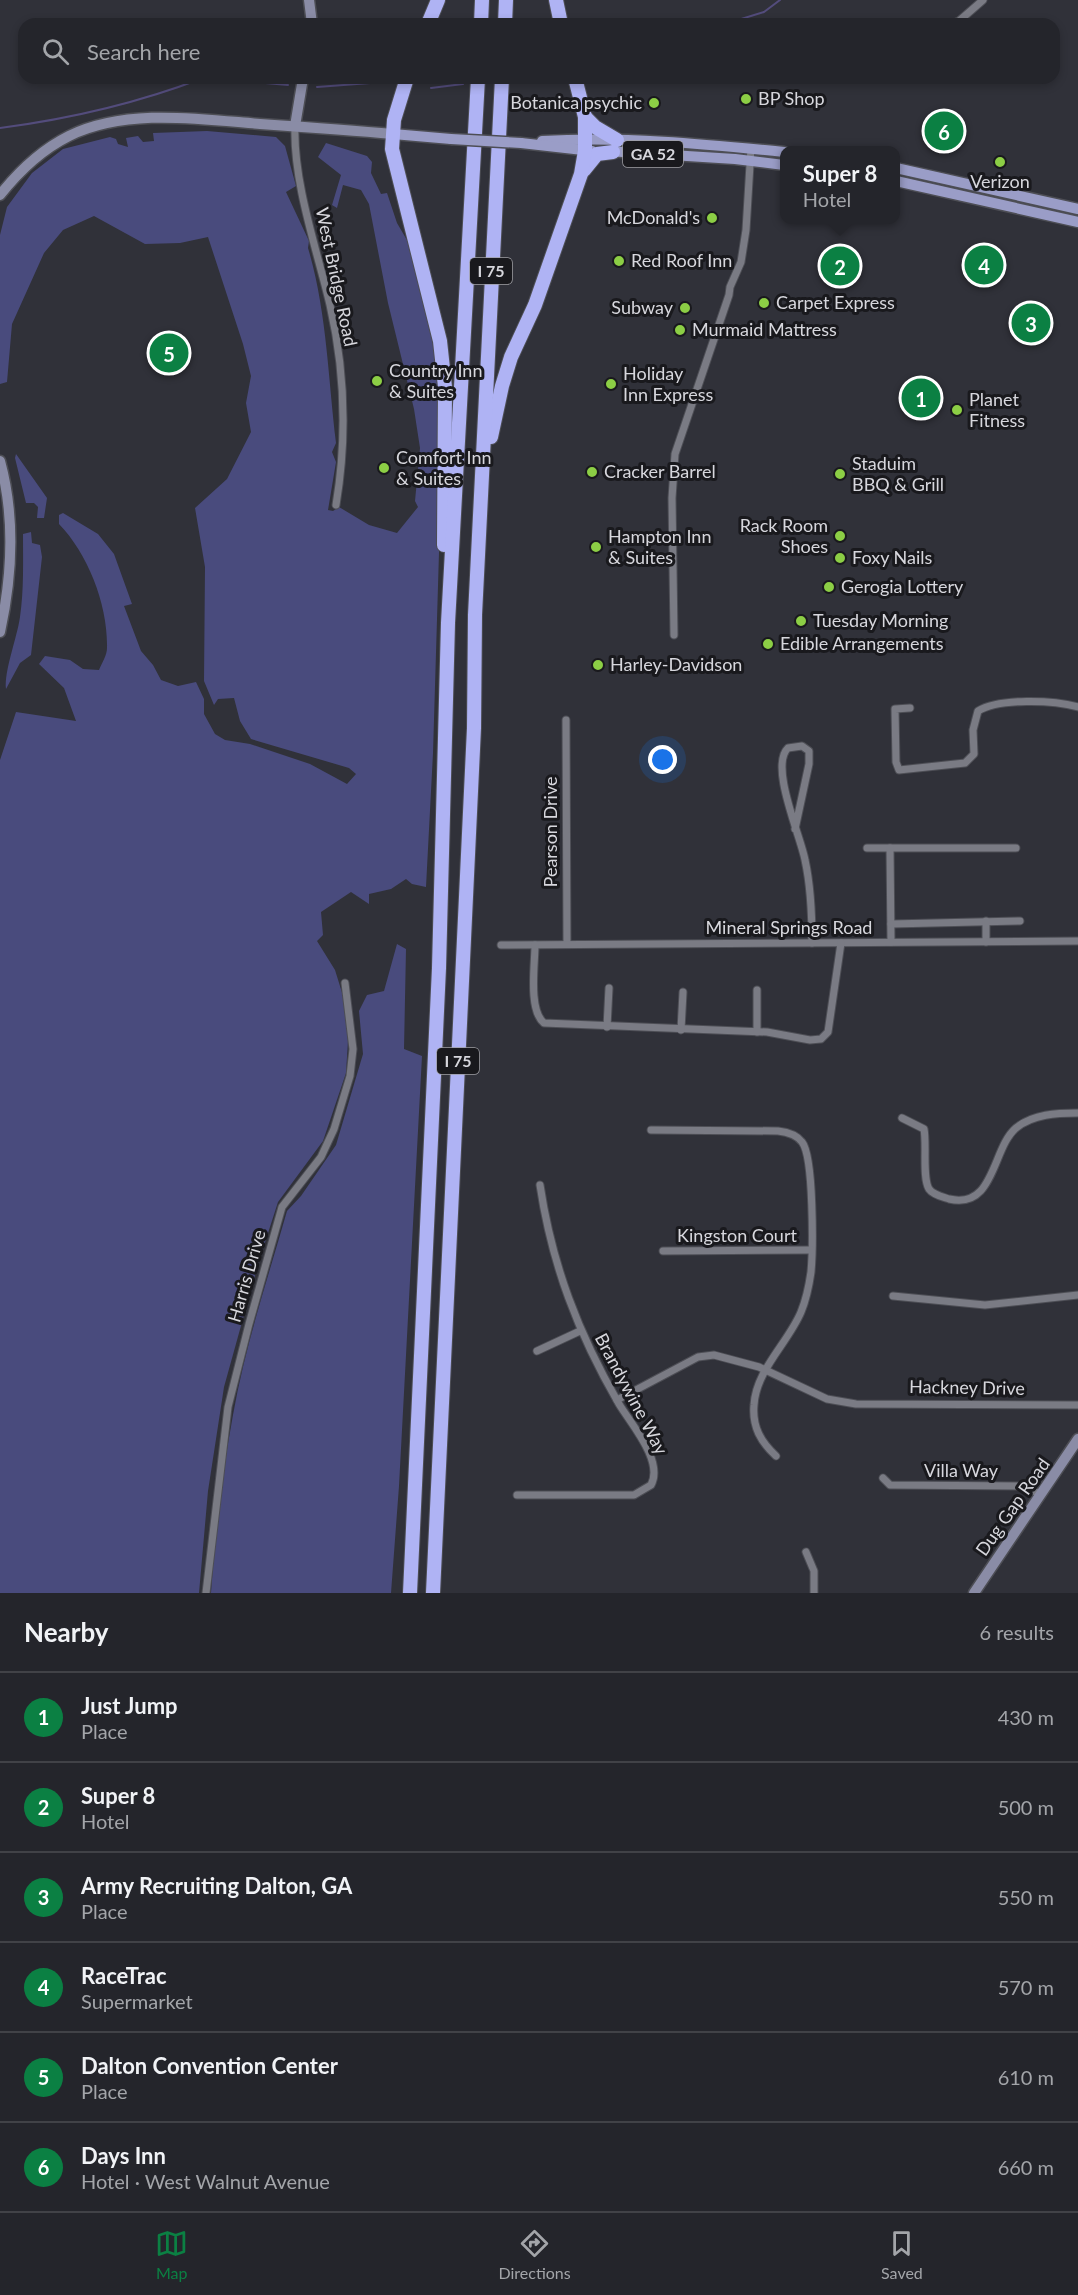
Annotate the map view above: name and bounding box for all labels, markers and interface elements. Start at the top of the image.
search box [18,18,1060,84]
icon: search [39,35,72,68]
text: Search here [87,38,200,65]
place label: BP Shop [758,87,825,109]
place label: Botanica psychic [510,91,642,113]
marker: BP Shop [739,92,753,106]
marker: Botanica psychic [647,96,661,110]
pin: 6 [924,108,964,154]
road number: GA 52 [623,141,683,167]
popup [780,146,900,224]
marker: Verizon [993,155,1007,169]
text: Super 8 [803,160,877,187]
place label: Verizon [970,170,1030,192]
text: Hotel [803,187,851,211]
street label: West Bridge Road [311,205,362,348]
place label: McDonald's [607,206,700,228]
marker: McDonald's [705,211,719,225]
pin: 4 [964,242,1004,288]
pin: 2 [820,244,860,288]
place label: Red Roof Inn [631,249,732,271]
marker: Red Roof Inn [612,254,626,268]
road number: I 75 [470,258,512,284]
place label: Carpet Express [776,291,895,313]
place label: Subway [611,296,674,318]
marker: Carpet Express [757,296,771,310]
pin: 3 [1012,300,1050,346]
marker: Subway [678,301,692,315]
place label: Murmaid Mattress [692,318,837,340]
marker: Murmaid Mattress [673,323,687,337]
pin: 5 [150,330,188,376]
place label: Country Inn & Suites [389,359,482,402]
place label: Holiday Inn Express [623,362,714,405]
marker: Country Inn & Suites [370,374,384,388]
pin: 1 [902,376,940,420]
marker: Holiday Inn Express [604,377,618,391]
place label: Planet Fitness [969,388,1025,431]
marker: Planet Fitness [950,403,964,417]
place label: Comfort Inn & Suites [396,446,492,489]
place label: Staduim BBQ & Grill [852,452,944,495]
place label: Cracker Barrel [604,460,716,482]
marker: Comfort Inn & Suites [377,461,391,475]
marker: Cracker Barrel [585,465,599,479]
marker: Staduim BBQ & Grill [833,467,847,481]
place label: Rack Room Shoes [740,514,828,557]
place label: Hampton Inn & Suites [608,525,711,568]
marker: Rack Room Shoes [833,529,847,543]
marker: Hampton Inn & Suites [589,540,603,554]
place label: Foxy Nails [852,546,933,568]
marker: Foxy Nails [833,551,847,565]
place label: Gerogia Lottery [841,575,964,597]
marker: Gerogia Lottery [822,580,836,594]
place label: Tuesday Morning [813,609,948,631]
marker: Tuesday Morning [794,614,808,628]
place label: Edible Arrangements [780,632,944,654]
marker: Edible Arrangements [761,637,775,651]
place label: Harley-Davidson [610,653,742,675]
marker: Harley-Davidson [591,658,605,672]
your location [648,745,677,774]
street label: Pearson Drive [539,777,561,887]
street label: Mineral Springs Road [706,916,872,938]
road number: I 75 [437,1048,479,1074]
street label: Kingston Court [677,1224,797,1246]
street label: Harris Drive [222,1227,270,1324]
street label: Brandywine Way [591,1329,673,1459]
street label: Hackney Drive [909,1375,1025,1399]
street label: Dug Gap Road [970,1453,1054,1560]
street label: Villa Way [924,1459,999,1481]
text: Nearby [24,1616,109,1648]
text: 6 results [979,1620,1054,1644]
text: Just Jump [81,1692,178,1719]
text: 1 [38,1705,49,1729]
text: 430 m [998,1705,1054,1729]
text: Place [81,1719,128,1743]
text: Super 8 [81,1782,155,1809]
text: 2 [38,1795,49,1819]
text: 500 m [998,1795,1054,1819]
text: Hotel [81,1809,130,1833]
text: Army Recruiting Dalton, GA [81,1872,352,1899]
text: 3 [38,1885,49,1909]
text: 550 m [998,1885,1054,1909]
text: Place [81,1899,128,1923]
text: RaceTrac [81,1962,167,1989]
text: 4 [38,1975,49,1999]
text: 570 m [998,1975,1054,1999]
text: Supermarket [81,1989,193,2013]
text: Dalton Convention Center [81,2052,338,2079]
text: 5 [38,2065,49,2089]
text: 610 m [998,2065,1054,2089]
text: Place [81,2079,128,2103]
text: Days Inn [81,2142,166,2169]
text: 6 [38,2155,49,2179]
text: 660 m [998,2155,1054,2179]
text: Hotel · West Walnut Avenue [81,2169,330,2193]
tab: Map [155,2227,188,2282]
tab: Directions [498,2227,571,2282]
tab: Saved [881,2227,923,2282]

